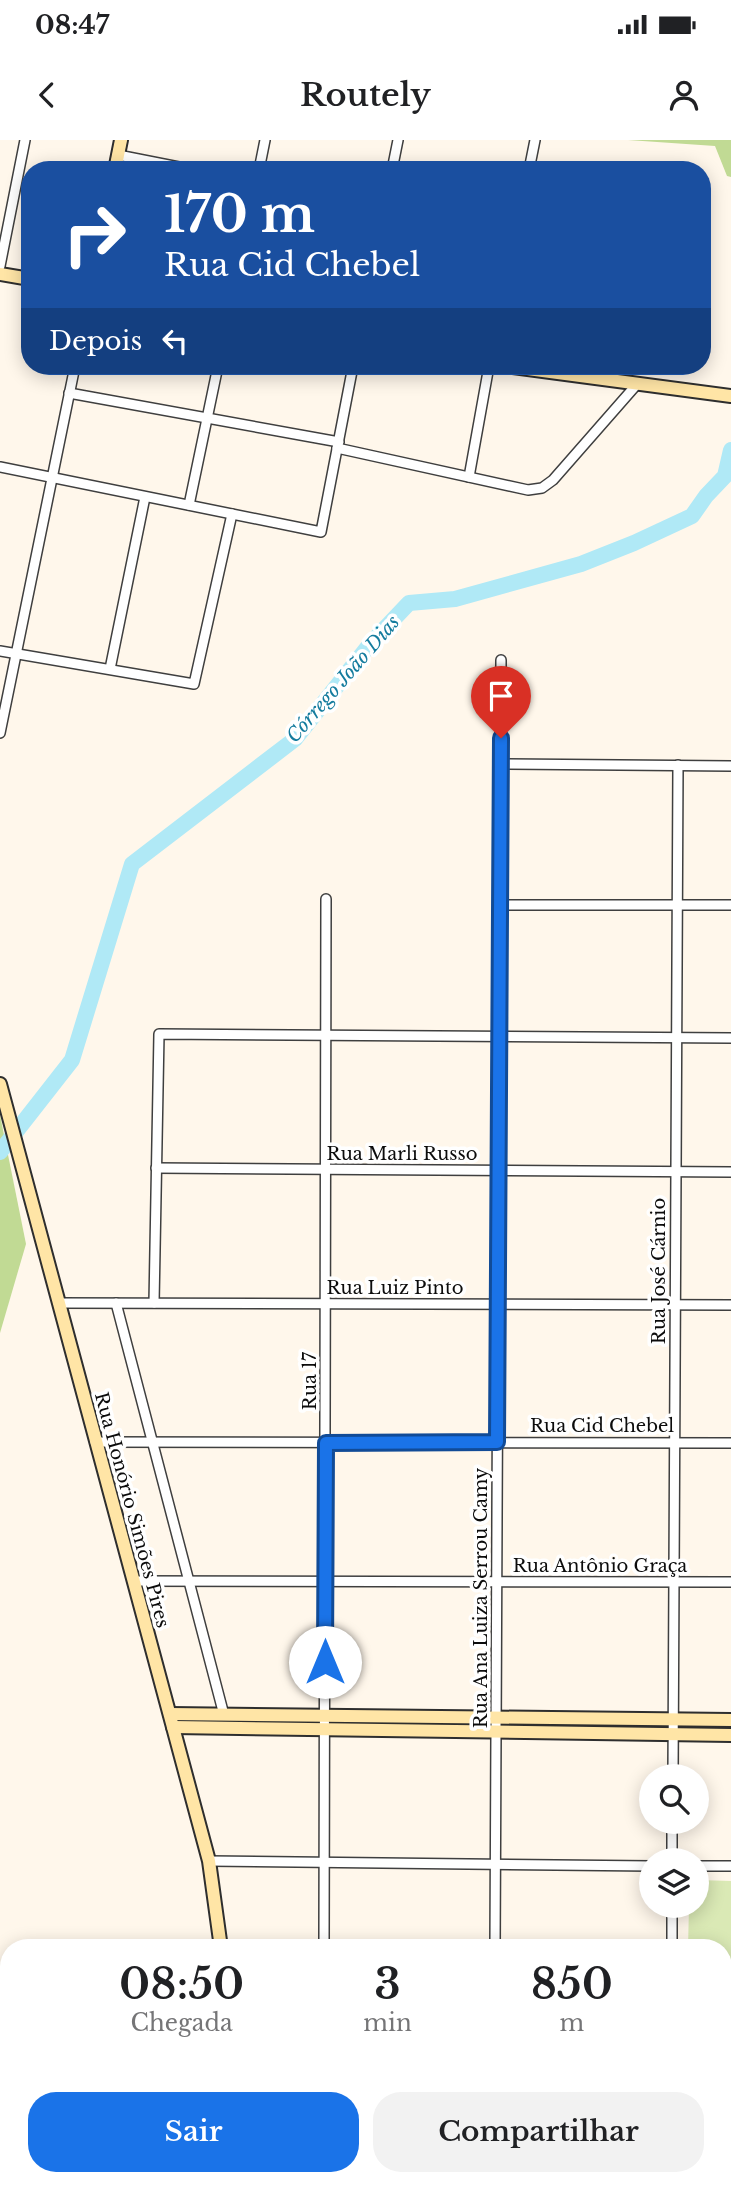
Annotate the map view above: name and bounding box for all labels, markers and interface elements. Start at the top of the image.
text: 08:47 [35,9,109,41]
text: Routely [300,75,431,115]
icon: back [28,76,66,114]
icon: person [665,76,703,114]
text: 170 m [164,184,315,245]
icon: right [49,189,140,280]
text: Rua Cid Chebel [164,245,420,285]
icon: left [156,322,194,360]
text: Depois [49,325,142,357]
water label: Córrego João Dias [282,611,404,747]
pin [471,666,531,738]
icon: arrive [482,677,520,715]
street label: Rua Marli Russo [327,1143,477,1165]
street label: Rua José Cárnio [648,1198,670,1344]
street label: Rua Luiz Pinto [326,1277,464,1299]
street label: Rua 17 [299,1351,321,1410]
street label: Rua Honório Simões Pires [90,1390,174,1630]
street label: Rua Cid Chebel [530,1415,674,1437]
street label: Rua Ana Luiza Serrou Camy [470,1467,492,1728]
street label: Rua Antônio Graça [513,1555,687,1577]
position arrow [288,1625,362,1699]
map controls [639,1764,709,1918]
button: search [639,1764,709,1834]
button: layers [639,1848,709,1918]
text: 08:50 [119,1958,244,2010]
text: 3 [374,1958,401,2010]
text: 850 [531,1958,613,2010]
text: Chegada [131,2009,233,2037]
text: min [363,2009,412,2037]
text: m [560,2009,584,2037]
button: Sair [28,2092,359,2172]
button: Compartilhar [373,2092,704,2172]

